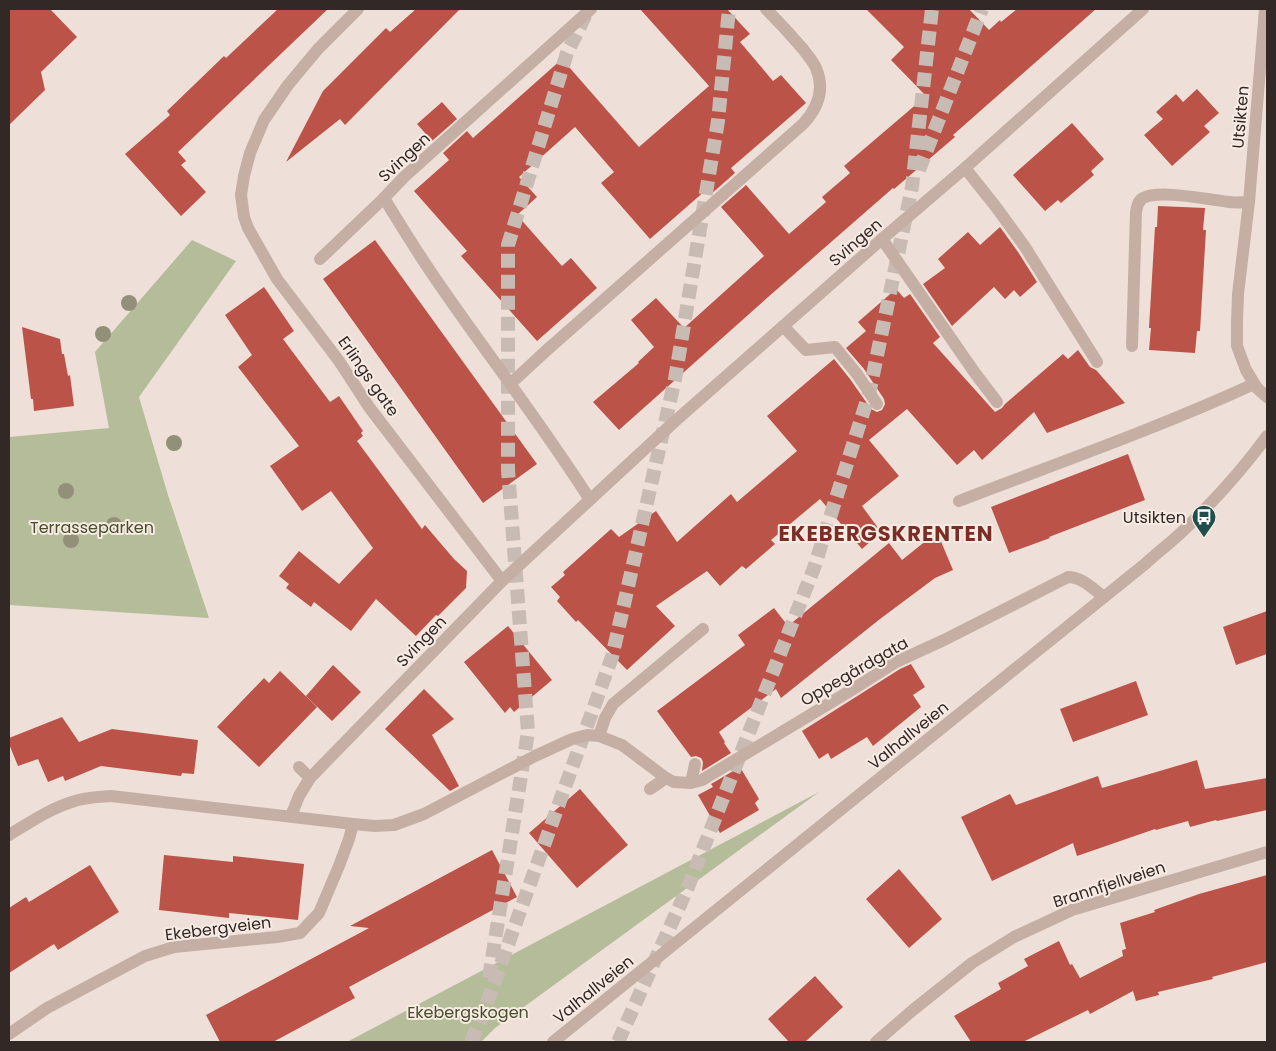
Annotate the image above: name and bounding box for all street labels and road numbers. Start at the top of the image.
street label: Utsikten [1226,85,1255,149]
street label: Svingen [373,127,435,187]
street label: Svingen [824,213,887,272]
street label: Erlings gate [332,332,405,421]
street label: Svingen [391,611,452,672]
street label: Oppegårdgata [796,631,912,712]
street label: Valhallveien [863,696,953,775]
street label: Brannfjellveien [1050,855,1168,914]
street label: Ekebergveien [164,911,273,946]
street label: Valhallveien [548,950,638,1029]

